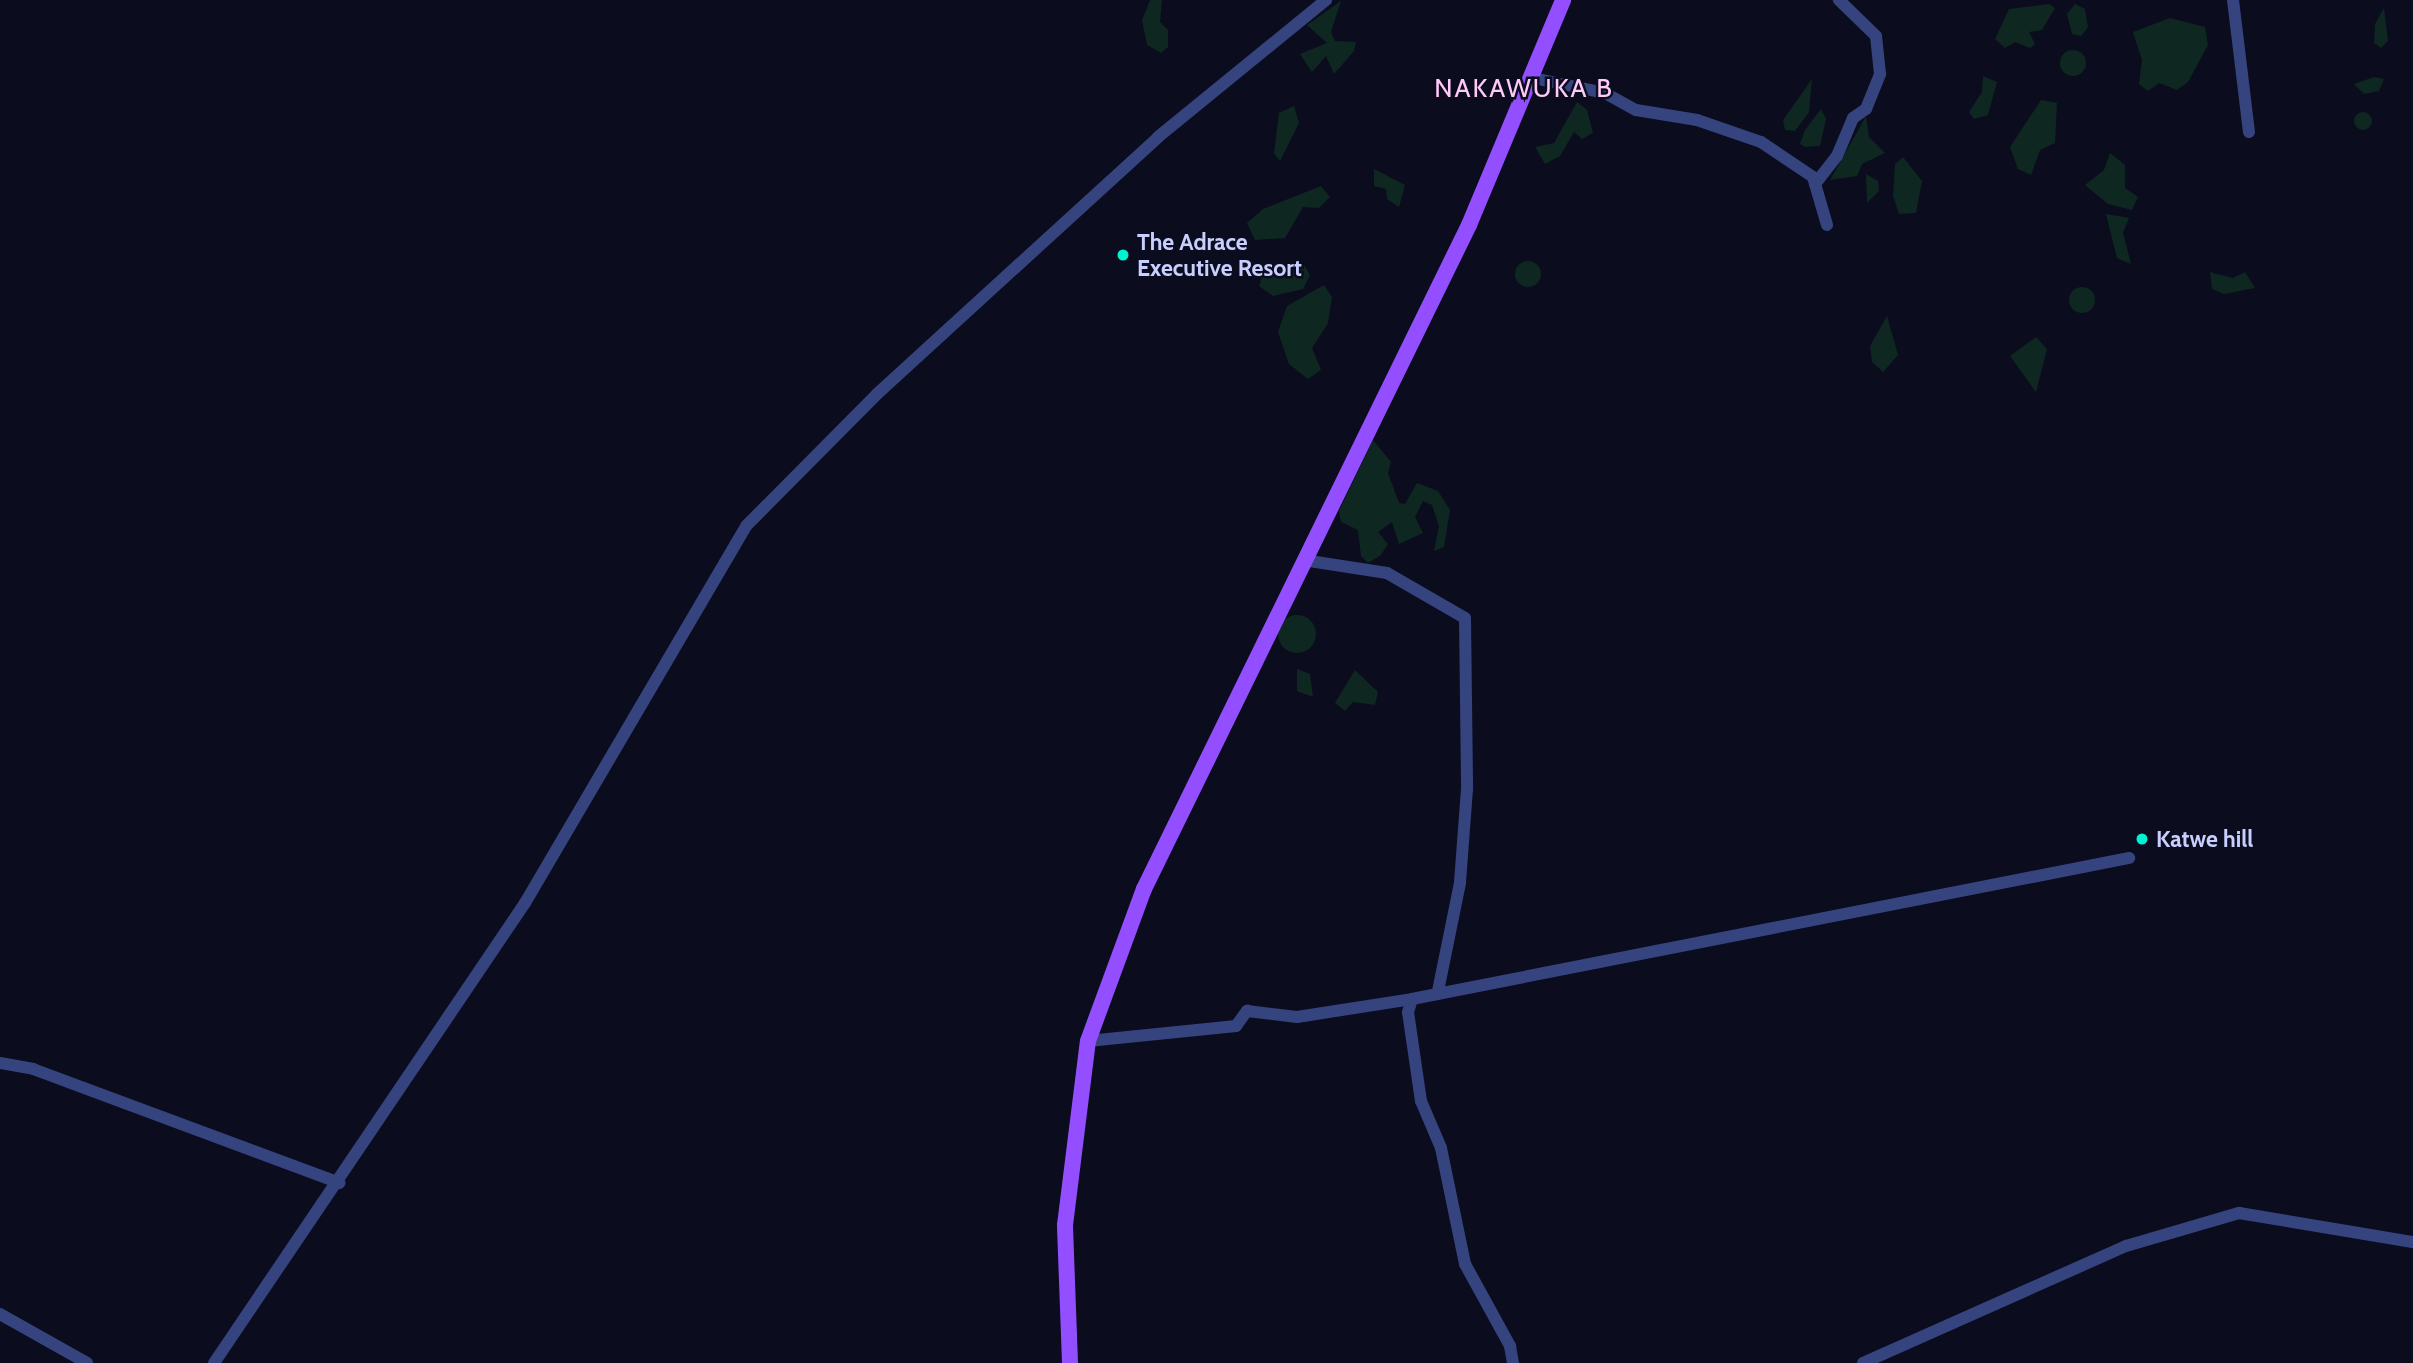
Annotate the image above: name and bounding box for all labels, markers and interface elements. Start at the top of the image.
district label: NAKAWUKA B [1435,73,1613,105]
place label: The Adrace Executive Resort [1137,228,1302,282]
marker: The Adrace Executive Resort [1115,247,1131,263]
place label: Katwe hill [2156,825,2253,853]
marker: Katwe hill [2134,831,2150,847]

